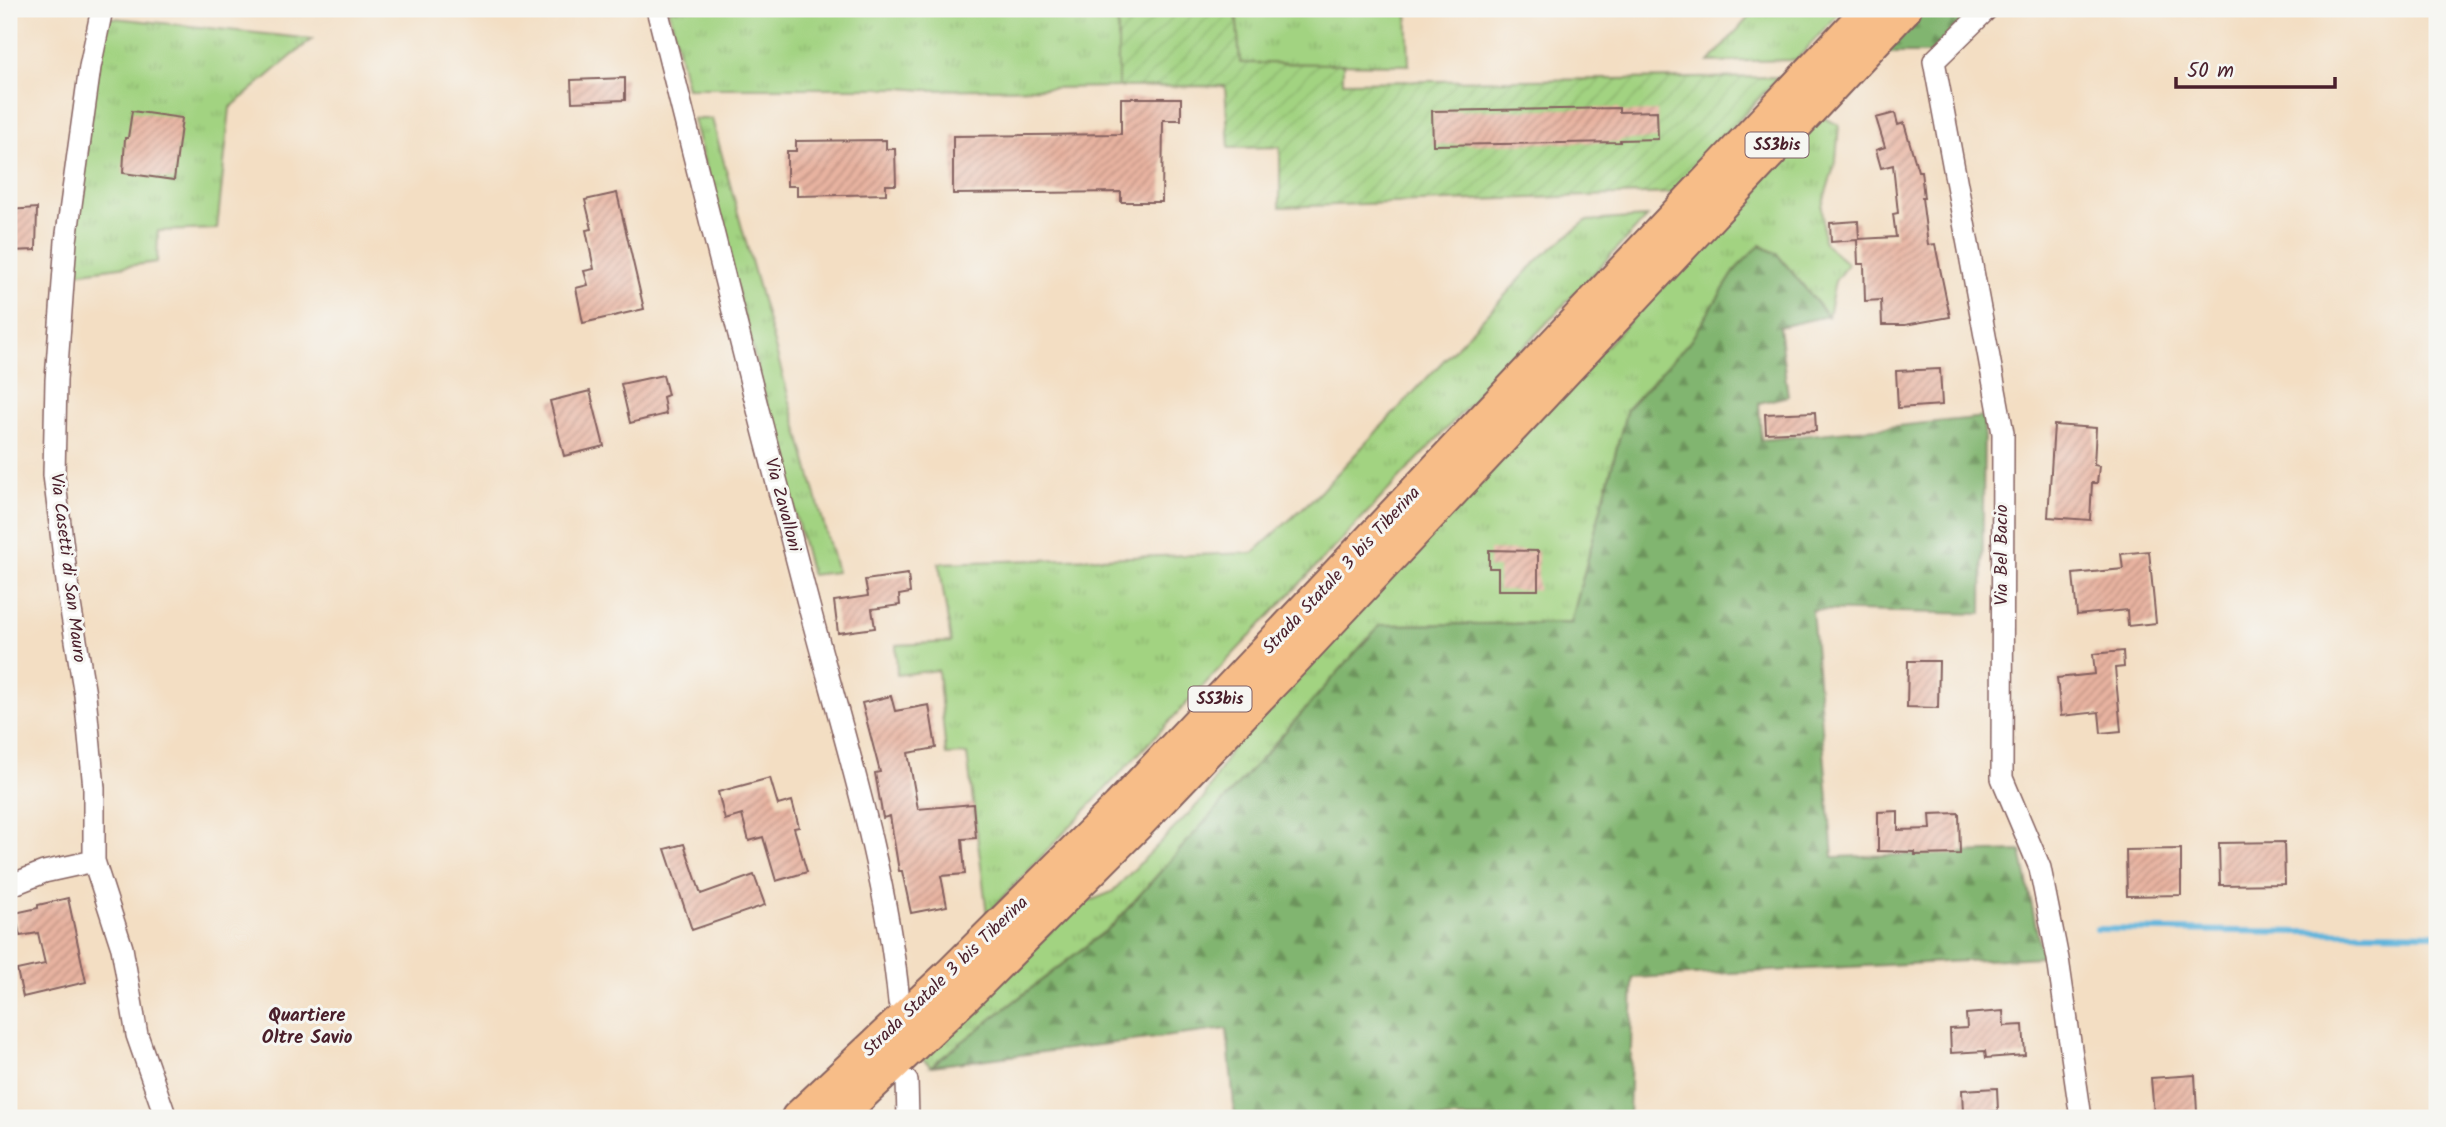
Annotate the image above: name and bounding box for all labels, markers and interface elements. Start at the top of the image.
scale bar [2176,46,2336,90]
text: 50 m [2187,55,2234,88]
road number: SS3bis [1746,132,1809,158]
street label: Via Zavalloni [756,455,809,556]
street label: Via Casetti di San Mauro [41,472,93,664]
street label: Strada Statale 3 bis Tiberina [1256,480,1428,662]
street label: Via Bel Bacio [1988,504,2017,606]
road number: SS3bis [1188,686,1252,712]
street label: Strada Statale 3 bis Tiberina [856,890,1036,1064]
district label: Quartiere Oltre Savio [262,1001,353,1053]

